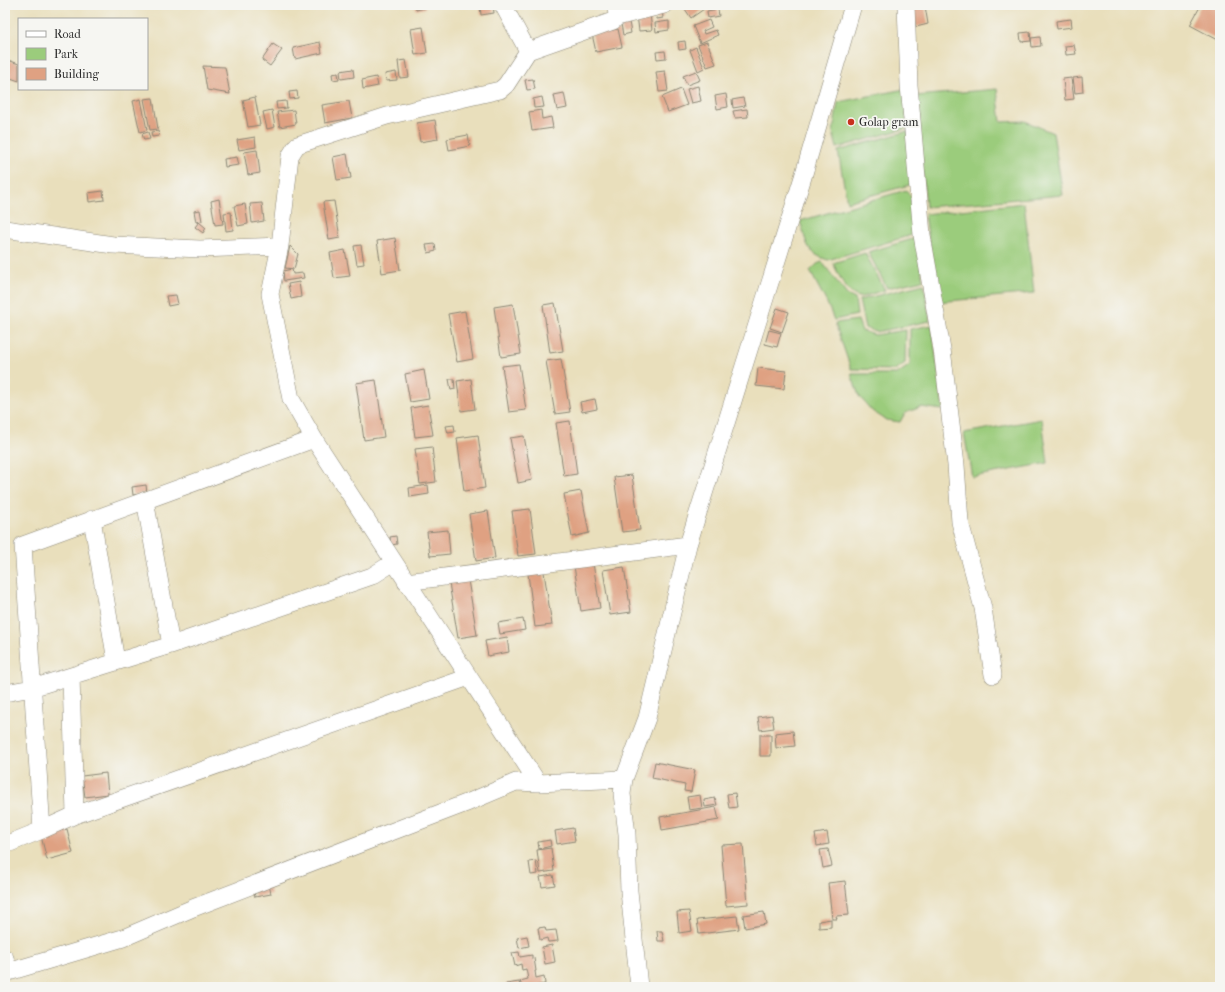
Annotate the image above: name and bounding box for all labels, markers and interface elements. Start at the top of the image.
legend [18,18,148,90]
text: Road [54,27,81,41]
text: Park [54,47,79,61]
text: Building [54,67,99,81]
place label: Golap gram [859,115,919,129]
marker: Golap gram [846,117,856,127]

